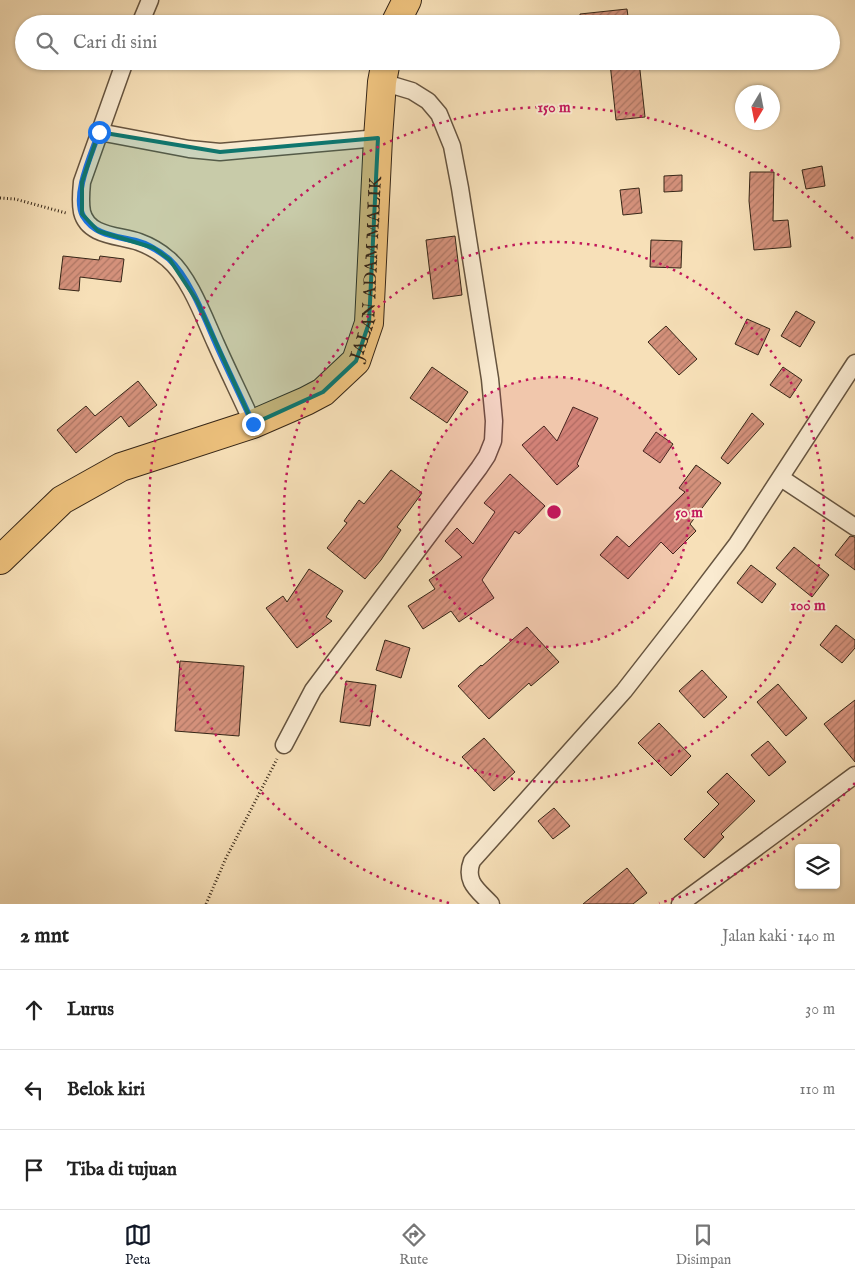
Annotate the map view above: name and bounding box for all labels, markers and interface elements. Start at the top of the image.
search box [15,15,840,70]
icon: search [33,29,61,57]
text: Cari di sini [73,31,157,55]
north arrow [735,85,780,130]
text: 150 m [537,98,571,117]
route start [88,121,111,144]
street label: JALAN ADAM MALIK [345,175,388,365]
route end [242,413,265,436]
centre of rings [545,503,563,521]
text: 50 m [675,503,703,522]
text: 100 m [790,596,826,615]
map controls [795,844,840,889]
button: layers [795,844,840,889]
text: 2 mnt [20,923,69,950]
text: Jalan kaki · 140 m [722,927,835,947]
icon: ahead [20,996,48,1024]
text: Lurus [67,998,114,1022]
text: 30 m [805,1000,835,1020]
icon: left [20,1076,48,1104]
text: Belok kiri [67,1078,145,1102]
text: 110 m [799,1080,835,1100]
icon: arrive [20,1156,48,1184]
text: Tiba di tujuan [67,1158,177,1182]
tab: Peta [124,1221,152,1269]
tab: Rute [399,1221,428,1269]
tab: Disimpan [676,1221,731,1269]

